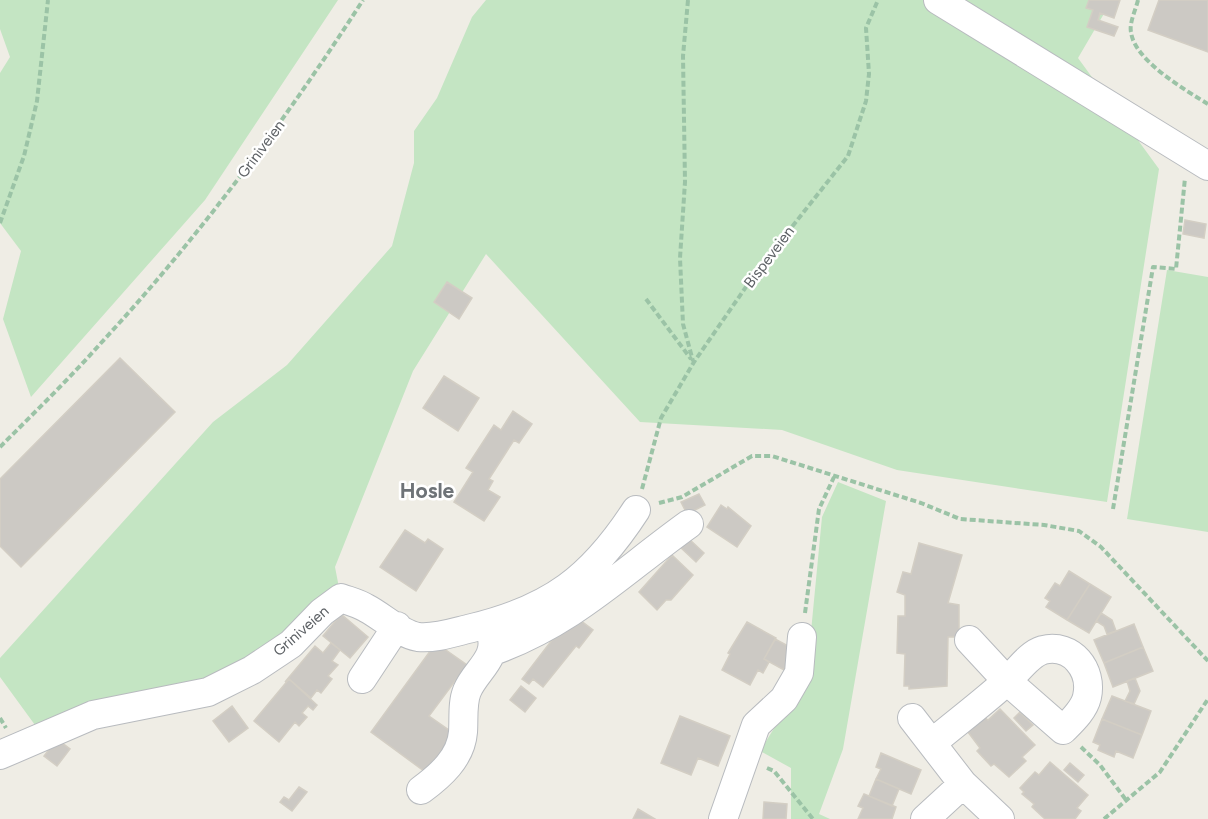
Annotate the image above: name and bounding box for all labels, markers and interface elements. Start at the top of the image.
street label: Griniveien [233,117,289,181]
street label: Bispeveien [740,223,798,291]
district label: Hosle [400,478,455,503]
street label: Griniveien [270,602,332,660]

